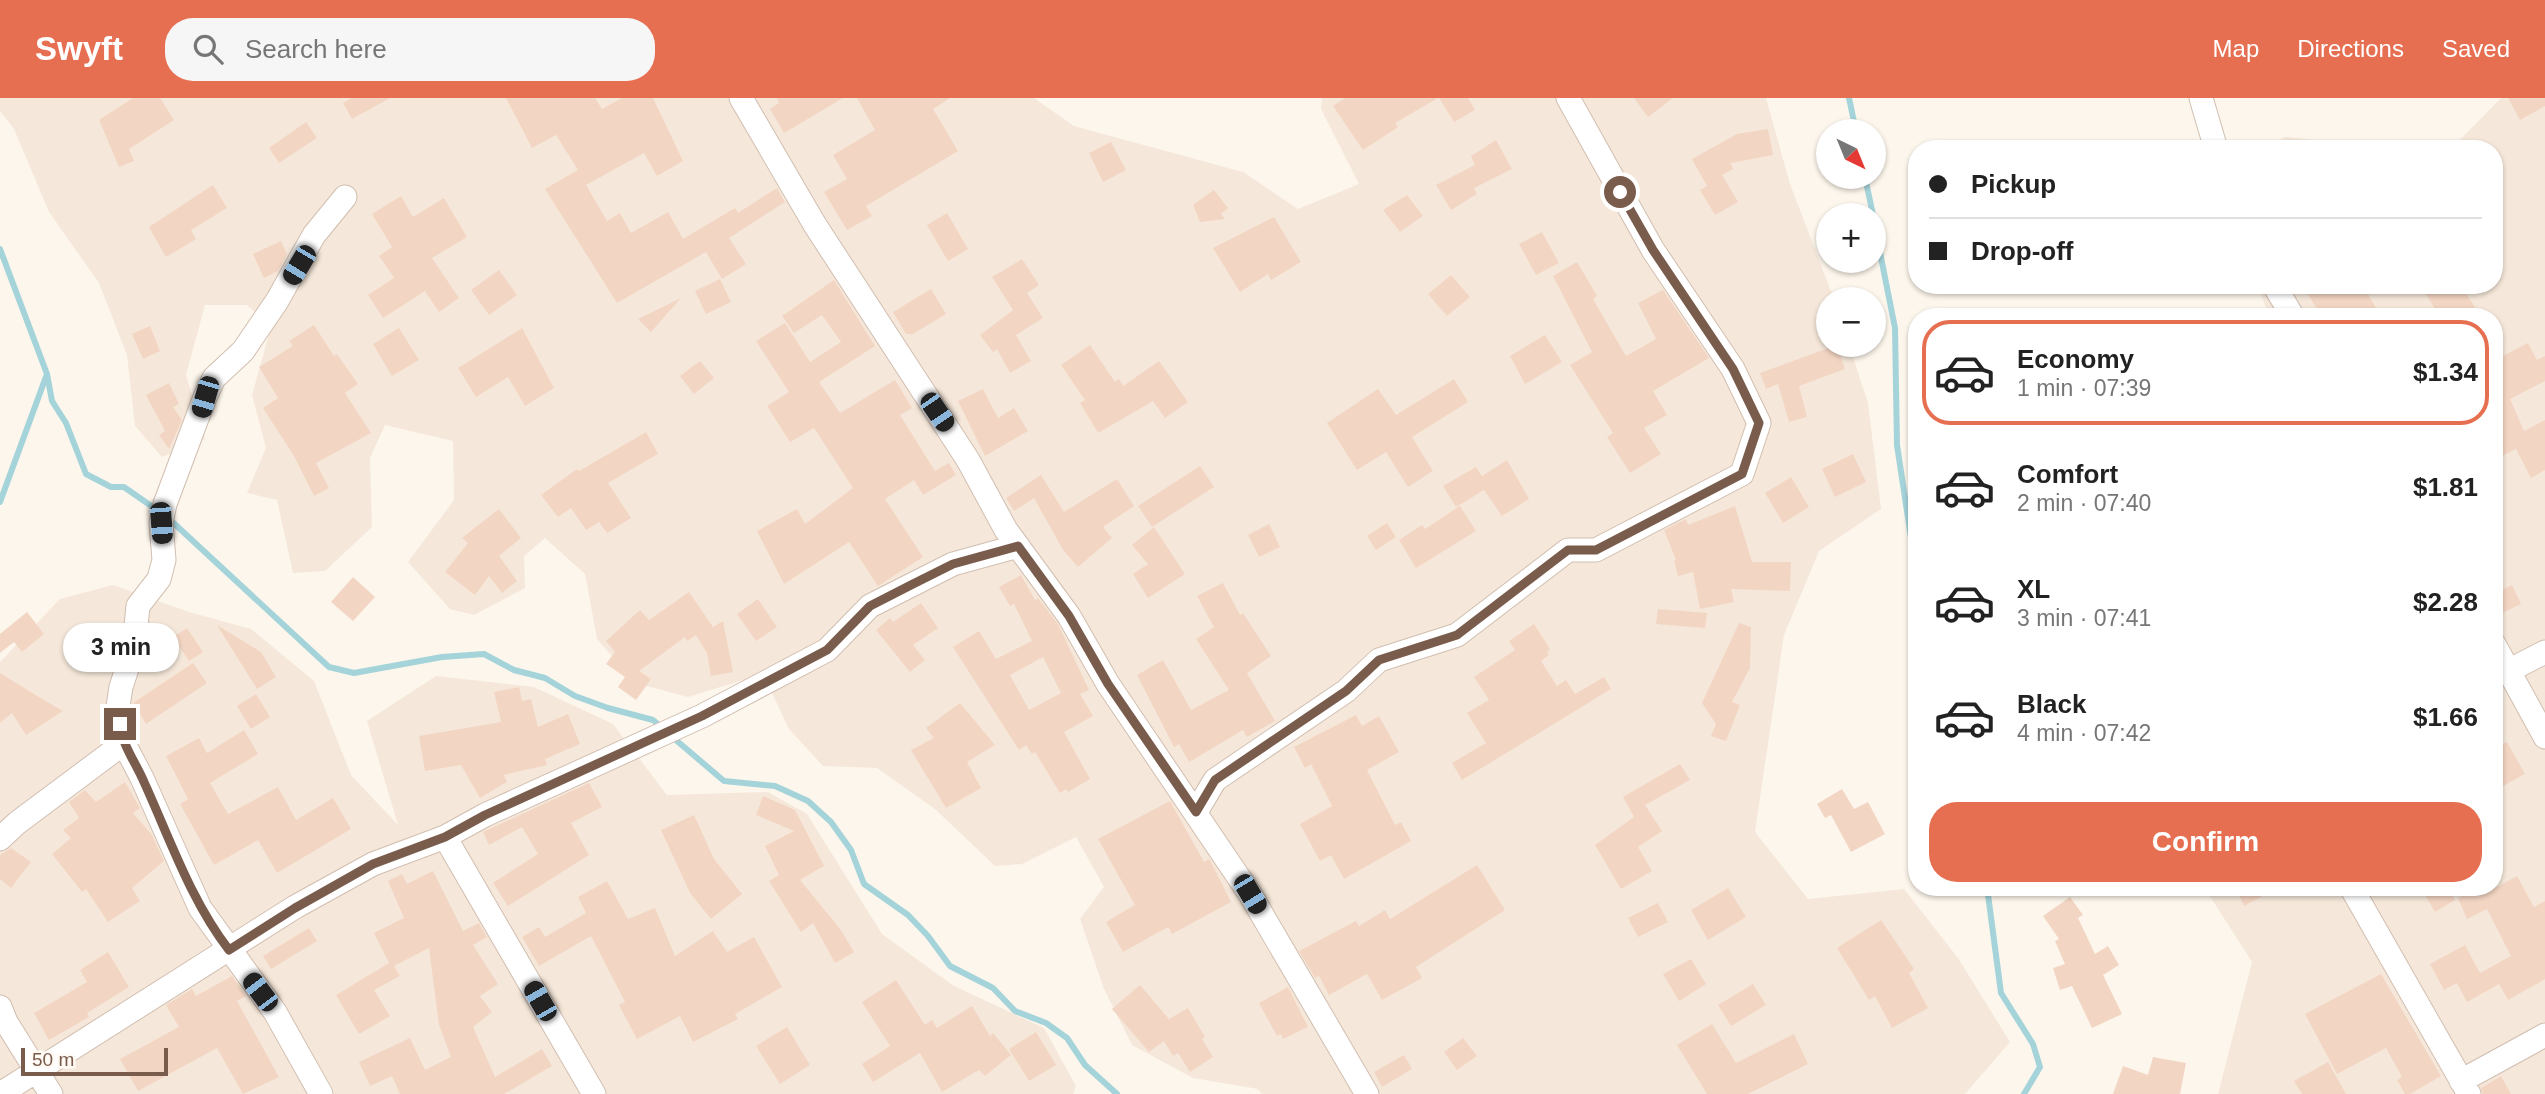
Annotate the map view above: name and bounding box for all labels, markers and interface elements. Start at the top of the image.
search box [165,18,655,81]
text: Swyft [35,30,123,67]
icon: search [189,30,227,68]
text: Search here [245,34,387,64]
text: Map [2213,35,2259,62]
text: Directions [2297,35,2404,62]
text: Saved [2442,35,2510,62]
north arrow [1816,119,1886,189]
map controls [1816,119,1886,357]
text: Pickup [1971,169,2056,199]
route start [1604,176,1636,208]
button: + [1816,203,1886,273]
text: Drop-off [1971,236,2074,266]
car [280,242,319,288]
button: − [1816,287,1886,357]
icon: car [1933,341,1996,404]
text: Economy [2017,344,2134,374]
text: $1.34 [2413,357,2478,387]
car [190,374,221,420]
text: 1 min · 07:39 [2017,375,2151,401]
car [917,389,958,435]
icon: car [1933,456,1996,519]
text: Comfort [2017,459,2118,489]
text: $1.81 [2413,472,2478,502]
text: 2 min · 07:40 [2017,490,2151,516]
car [150,501,173,545]
icon: car [1933,571,1996,634]
text: XL [2017,574,2050,604]
text: $2.28 [2413,587,2478,617]
text: 3 min · 07:41 [2017,605,2151,631]
callout: 3 min [62,622,178,672]
text: 3 min [91,634,151,660]
icon: car [1933,686,1996,749]
text: Black [2017,689,2086,719]
text: $1.66 [2413,702,2478,732]
route end [104,708,136,740]
text: 4 min · 07:42 [2017,720,2151,746]
button: Confirm [1929,802,2482,882]
car [1231,871,1270,917]
car [239,969,282,1015]
car [521,978,560,1024]
scale bar [21,1045,168,1077]
text: 50 m [32,1049,74,1070]

